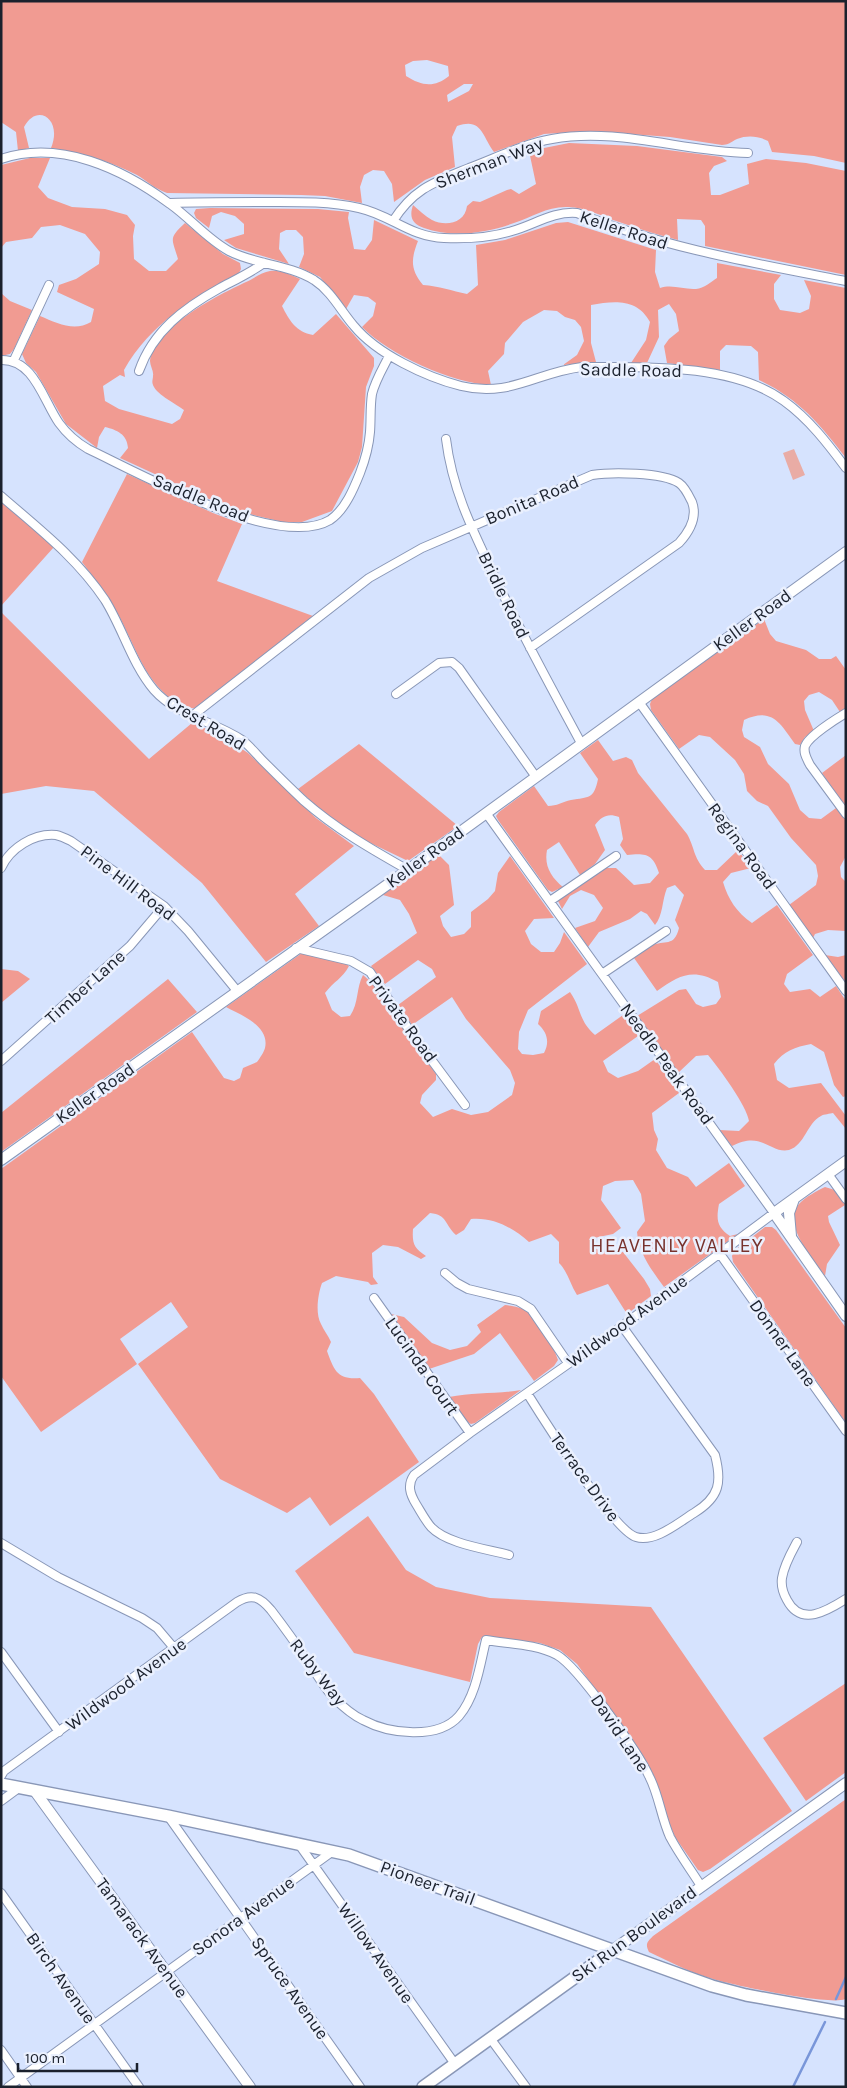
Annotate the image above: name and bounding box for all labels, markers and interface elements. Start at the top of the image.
street label: Sherman Way [432,132,546,194]
street label: Keller Road [577,205,671,255]
street label: Saddle Road [580,358,682,382]
street label: Saddle Road [150,469,252,527]
street label: Bonita Road [482,470,582,530]
street label: Bridle Road [474,548,534,642]
street label: Keller Road [708,584,796,656]
street label: Crest Road [162,691,250,755]
street label: Regina Road [703,798,781,894]
street label: Keller Road [381,821,469,893]
street label: Pine Hill Road [76,840,180,926]
street label: Timber Lane [40,945,130,1029]
street label: Private Road [364,971,442,1067]
street label: Needle Peak Road [615,999,719,1129]
street label: Keller Road [51,1058,139,1128]
district label: HEAVENLY VALLEY [590,1234,764,1257]
street label: Wildwood Avenue [562,1270,692,1372]
street label: Donner Lane [745,1295,821,1391]
street label: Lucinda Court [380,1313,464,1419]
street label: Terrace Drive [545,1428,625,1526]
street label: Wildwood Avenue [61,1633,191,1735]
street label: Ruby Way [285,1634,351,1710]
street label: David Lane [586,1690,654,1776]
street label: Pioneer Trail [377,1856,479,1910]
street label: Sonora Avenue [187,1871,299,1961]
street label: Tamarack Avenue [91,1874,193,2002]
street label: Ski Run Boulevard [567,1881,701,1987]
street label: Willow Avenue [333,1898,419,2008]
street label: Birch Avenue [21,1928,101,2028]
street label: Spruce Avenue [246,1932,334,2044]
scale bar [18,2040,136,2072]
text: 100 m [25,2049,65,2067]

